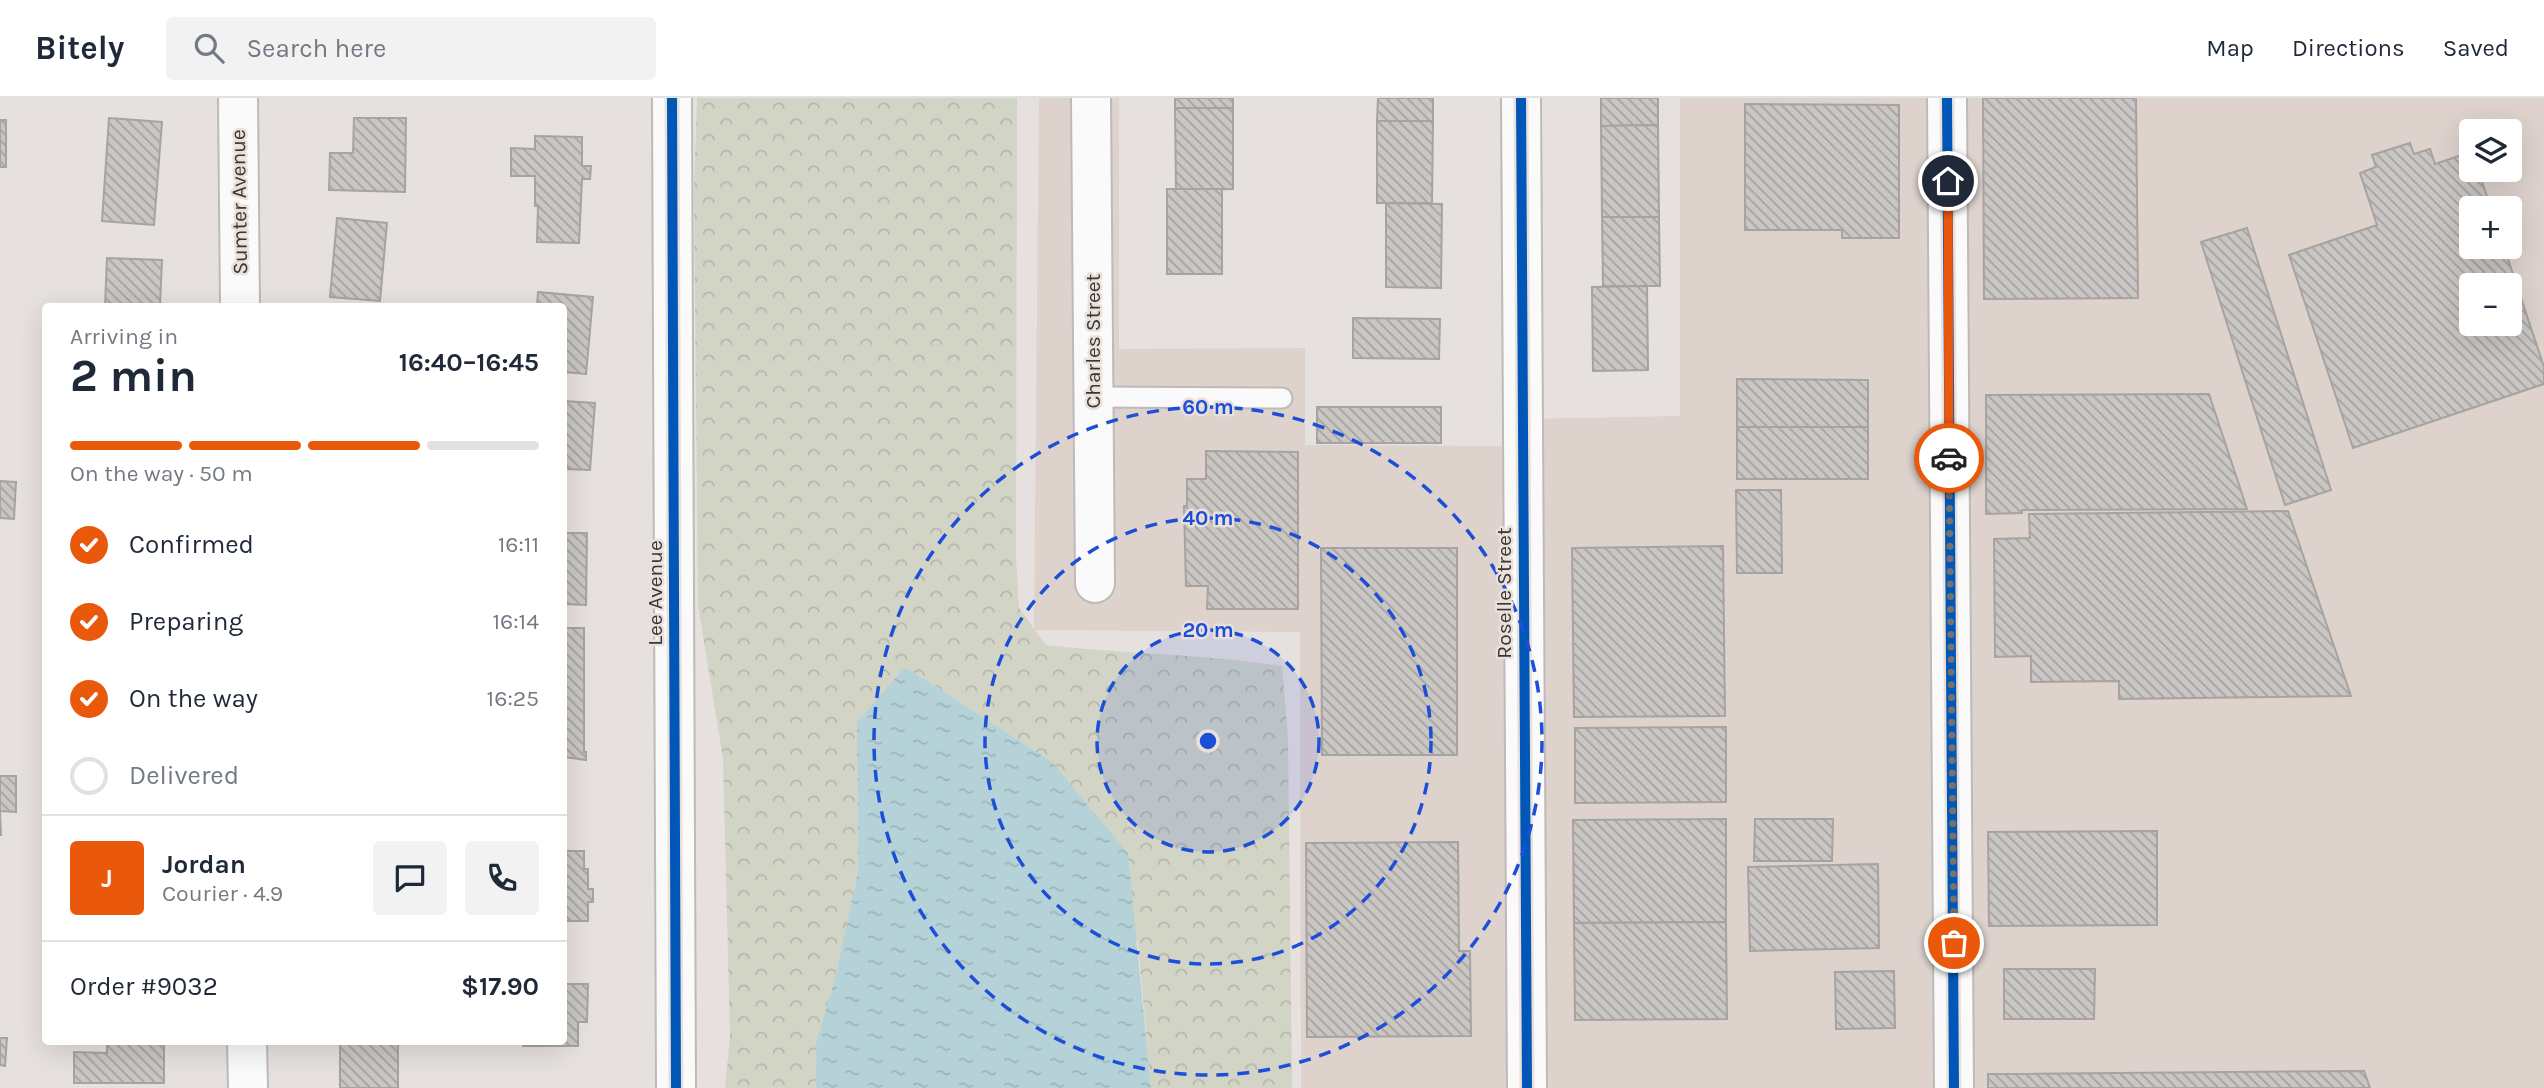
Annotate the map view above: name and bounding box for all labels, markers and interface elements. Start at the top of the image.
search box [166,17,656,80]
text: Bitely [35,29,124,67]
icon: search [190,29,228,67]
text: Search here [246,33,386,64]
text: Map [2206,34,2254,62]
text: Directions [2292,34,2405,62]
text: Saved [2443,34,2509,62]
map controls [2459,119,2522,336]
button: layers [2459,119,2522,182]
street label: Sumter Avenue [226,129,252,275]
pin [1918,151,1978,211]
icon: home [1929,162,1967,200]
button: + [2459,196,2522,259]
street label: Charles Street [1081,273,1105,409]
button: − [2459,273,2522,336]
text: Arriving in [70,323,178,350]
text: 16:40–16:45 [399,347,539,378]
text: 2 min [70,349,197,403]
text: 60 m [1182,395,1234,419]
courier [1914,423,1984,493]
icon: car [1930,439,1968,477]
text: On the way · 50 m [70,460,253,487]
text: 40 m [1182,506,1234,530]
icon: check [70,526,108,564]
street label: Roselle Street [1492,527,1516,659]
text: Confirmed [129,529,254,560]
text: 16:11 [498,531,539,558]
street label: Lee Avenue [643,540,667,646]
icon: check [70,603,108,641]
text: Preparing [129,606,243,637]
text: 16:14 [492,608,539,635]
text: 20 m [1182,618,1234,642]
icon: check [70,680,108,718]
text: On the way [129,683,258,714]
text: 16:25 [487,685,539,712]
centre of rings [1196,729,1220,753]
text: Delivered [129,760,239,791]
button: chat [373,841,447,915]
button: phone [465,841,539,915]
text: Jordan [162,849,246,880]
text: J [101,863,113,894]
text: Courier · 4.9 [162,880,283,907]
pin [1924,913,1984,973]
icon: bag [1935,924,1973,962]
text: Order #9032 [70,971,218,1002]
text: $17.90 [461,971,539,1002]

